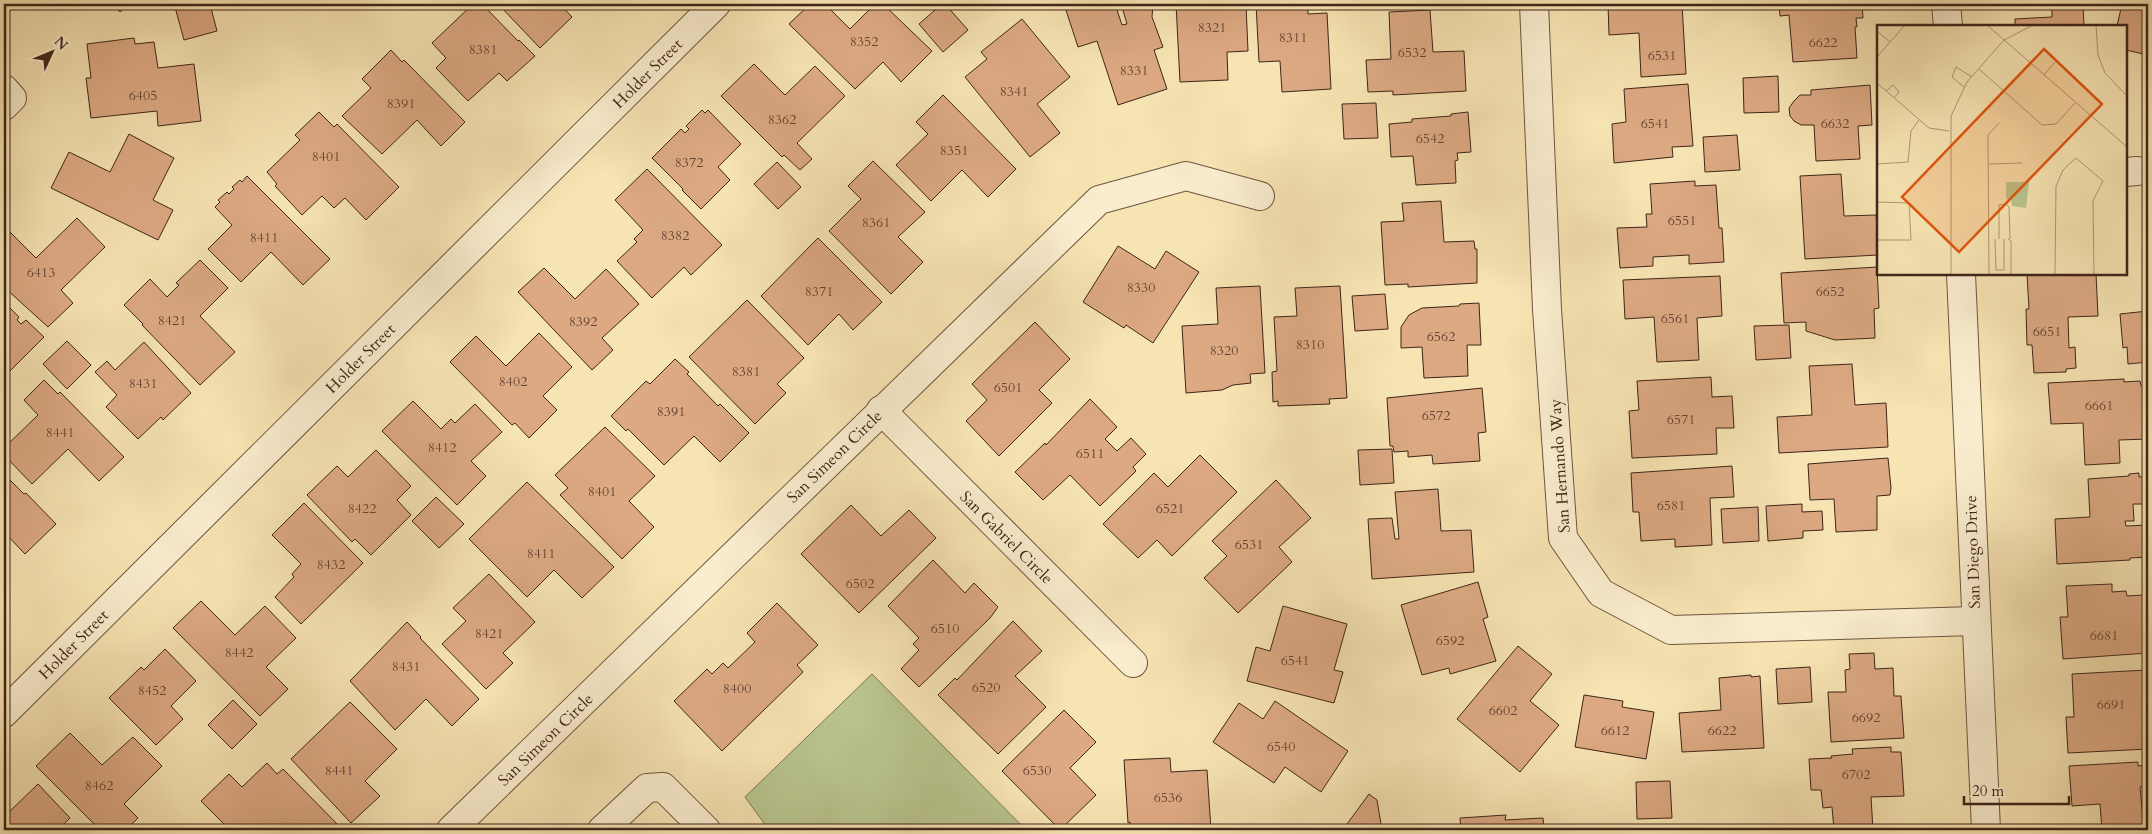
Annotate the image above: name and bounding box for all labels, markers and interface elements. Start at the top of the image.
house number: 8321 [1198,18,1226,37]
inset map [1877,25,2127,275]
north arrow [28,28,78,78]
house number: 8311 [1279,28,1307,47]
text: N [50,32,72,54]
house number: 8352 [850,32,878,51]
house number: 6622 [1809,33,1837,52]
street label: Holder Street [608,34,687,113]
house number: 8381 [469,40,497,59]
house number: 6532 [1398,43,1426,62]
house number: 6531 [1648,46,1676,65]
house number: 8331 [1120,61,1148,80]
house number: 8341 [1000,82,1028,101]
house number: 6405 [129,86,157,105]
house number: 8391 [387,94,415,113]
house number: 8362 [768,110,796,129]
house number: 6541 [1641,114,1669,133]
house number: 6632 [1821,114,1849,133]
house number: 6542 [1416,129,1444,148]
house number: 8351 [940,141,968,160]
house number: 8401 [312,147,340,166]
house number: 8372 [675,153,703,172]
house number: 6551 [1668,211,1696,230]
house number: 8361 [862,213,890,232]
house number: 8382 [661,226,689,245]
house number: 8411 [250,228,278,247]
house number: 6413 [27,263,55,282]
house number: 8330 [1127,278,1155,297]
house number: 8371 [805,282,833,301]
house number: 6652 [1816,282,1844,301]
house number: 6561 [1661,309,1689,328]
house number: 8421 [158,311,186,330]
house number: 8392 [569,312,597,331]
street label: Holder Street [321,319,400,398]
house number: 6651 [2033,322,2061,341]
house number: 6562 [1427,327,1455,346]
house number: 8310 [1296,335,1324,354]
house number: 8320 [1210,341,1238,360]
house number: 8381 [732,362,760,381]
house number: 8402 [499,372,527,391]
house number: 8431 [129,374,157,393]
house number: 6501 [994,378,1022,397]
house number: 6661 [2085,396,2113,415]
street label: San Hernando Way [1544,398,1576,534]
house number: 8391 [657,402,685,421]
street label: San Simeon Circle [782,405,887,508]
house number: 6572 [1422,406,1450,425]
house number: 6571 [1667,410,1695,429]
house number: 8441 [46,423,74,442]
house number: 8412 [428,438,456,457]
house number: 6511 [1076,444,1104,463]
house number: 8401 [588,482,616,501]
street label: San Gabriel Circle [955,486,1058,589]
street label: San Diego Drive [1960,495,1986,609]
house number: 6581 [1657,496,1685,515]
house number: 8422 [348,499,376,518]
house number: 6521 [1156,499,1184,518]
house number: 6531 [1235,535,1263,554]
house number: 8411 [527,544,555,563]
house number: 8432 [317,555,345,574]
house number: 6502 [846,574,874,593]
street label: Holder Street [34,605,113,684]
house number: 6510 [931,619,959,638]
house number: 8421 [475,624,503,643]
house number: 6681 [2090,626,2118,645]
house number: 6592 [1436,631,1464,650]
house number: 8442 [225,643,253,662]
house number: 6541 [1281,651,1309,670]
house number: 8431 [392,657,420,676]
house number: 6520 [972,678,1000,697]
house number: 8400 [723,679,751,698]
house number: 8452 [138,681,166,700]
street label: San Simeon Circle [493,688,598,791]
house number: 6691 [2097,695,2125,714]
house number: 6602 [1489,701,1517,720]
house number: 6692 [1852,708,1880,727]
house number: 6612 [1601,721,1629,740]
house number: 6622 [1708,721,1736,740]
house number: 6540 [1267,737,1295,756]
house number: 8441 [325,761,353,780]
house number: 6530 [1023,761,1051,780]
house number: 6702 [1842,765,1870,784]
scale bar [1964,774,2070,806]
house number: 8462 [85,776,113,795]
text: 20 m [1972,781,2004,801]
house number: 6536 [1154,788,1182,807]

